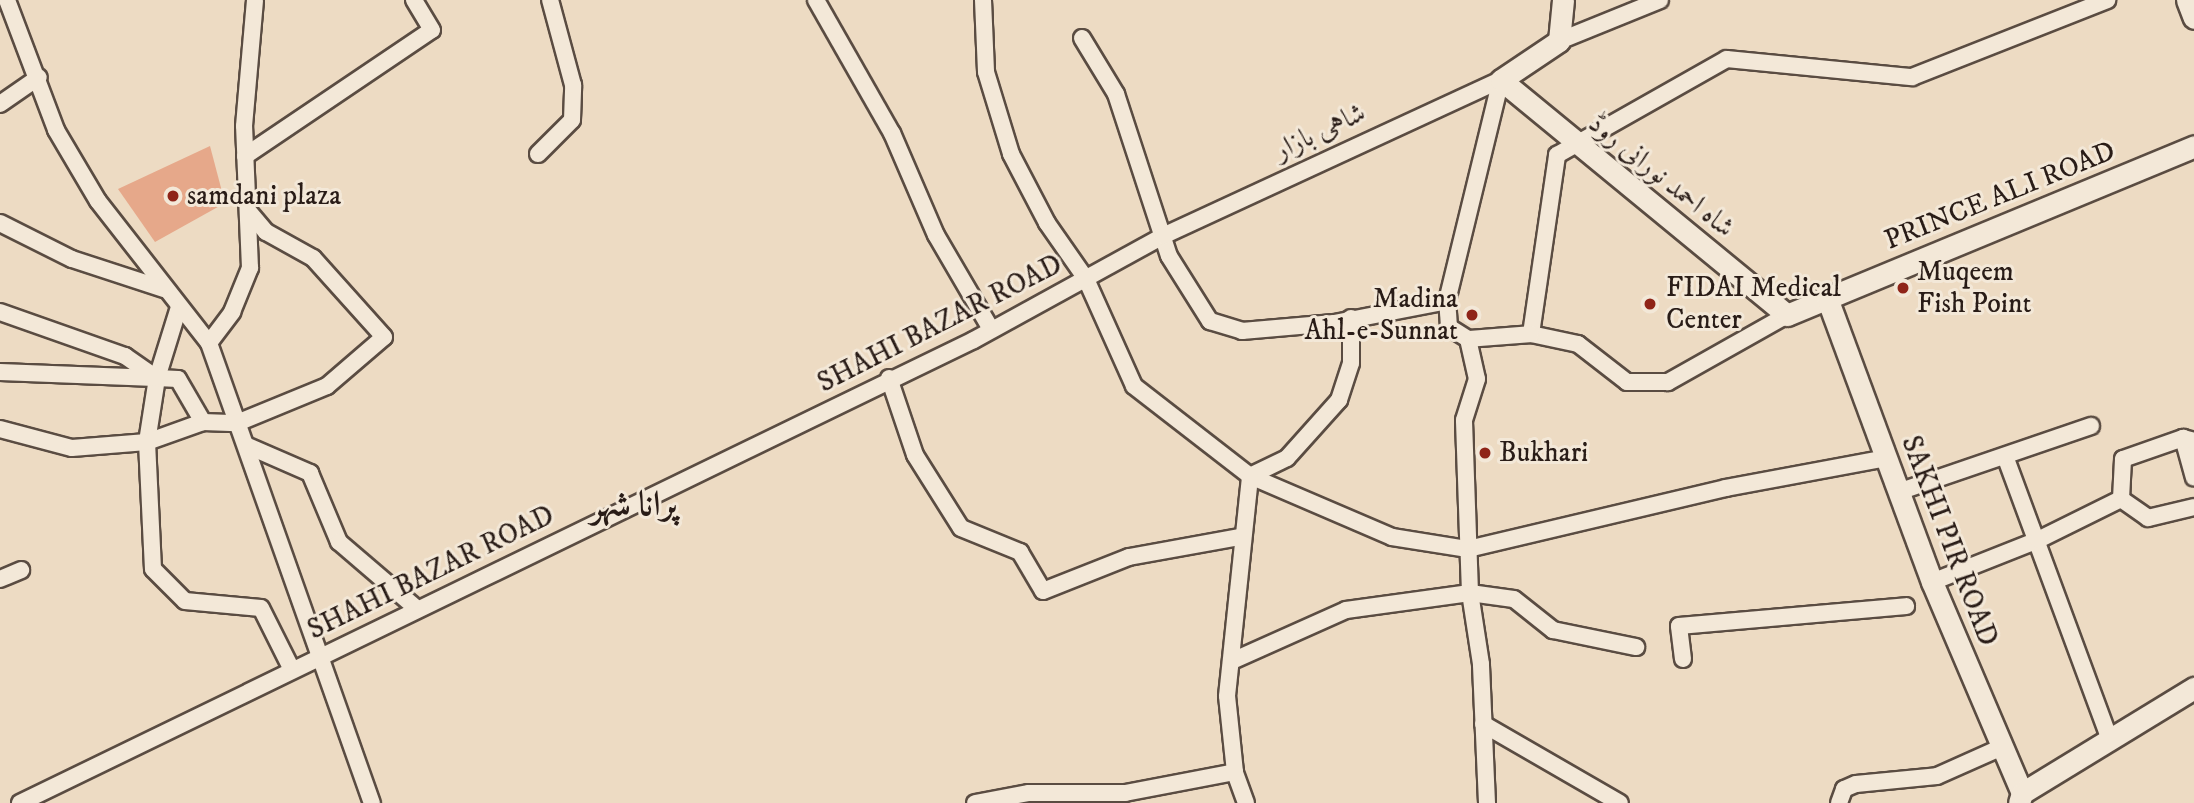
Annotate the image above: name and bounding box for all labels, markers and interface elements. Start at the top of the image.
street label: شاہی بازار [1269,96,1371,168]
street label: شاہ احمد نورانی روڈ [1581,107,1741,245]
street label: PRINCE ALI ROAD [1880,134,2120,258]
place label: samdani plaza [187,179,341,213]
marker: samdani plaza [165,188,181,204]
street label: SHAHI BAZAR ROAD [812,248,1068,400]
place label: Muqeem Fish Point [1917,255,2031,321]
place label: FIDAI Medical Center [1666,271,1841,337]
marker: Muqeem Fish Point [1895,280,1911,296]
place label: Madina Ahl-e-Sunnat [1304,282,1458,348]
marker: FIDAI Medical Center [1640,294,1660,314]
marker: Madina Ahl-e-Sunnat [1464,307,1480,323]
street label: SAKHI PIR ROAD [1893,431,2005,651]
place label: Bukhari [1499,436,1588,470]
marker: Bukhari [1477,445,1493,461]
district label: پرانا شہر [591,484,677,526]
street label: SHAHI BAZAR ROAD [302,499,560,647]

